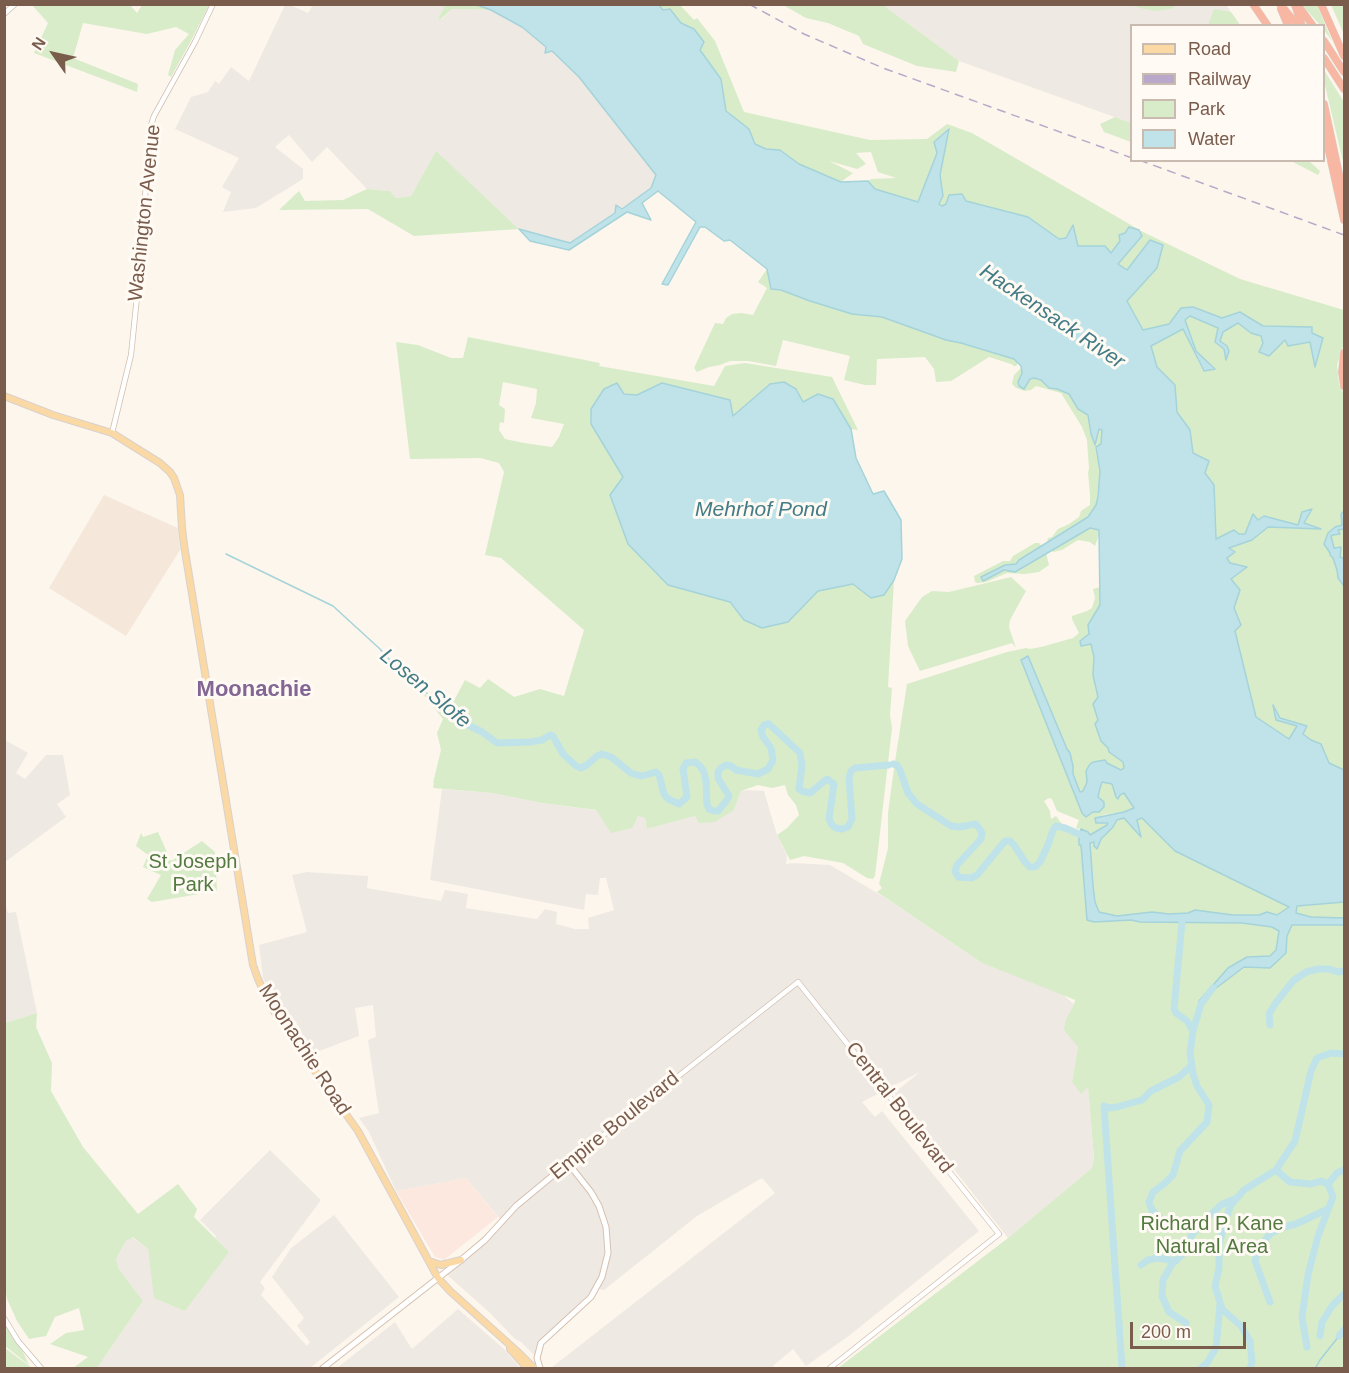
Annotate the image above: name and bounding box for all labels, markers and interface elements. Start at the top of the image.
north arrow [24,24,84,84]
legend [1130,24,1325,162]
text: N [28,34,49,53]
text: Road [1188,39,1231,59]
text: Railway [1188,69,1251,89]
text: Park [1188,99,1225,119]
street label: Washington Avenue [124,123,166,303]
text: Water [1188,129,1235,149]
water label: Hackensack River [975,259,1129,375]
water label: Mehrhof Pond [695,497,827,523]
water label: Losen Slofe [374,644,476,734]
district label: Moonachie [197,677,311,703]
park label: St Joseph Park [149,850,237,897]
street label: Moonachie Road [253,980,355,1120]
street label: Central Boulevard [840,1038,958,1178]
street label: Empire Boulevard [546,1067,684,1185]
park label: Richard P. Kane Natural Area [1140,1212,1284,1259]
scale bar [1133,1310,1248,1348]
text: 200 m [1141,1322,1191,1342]

